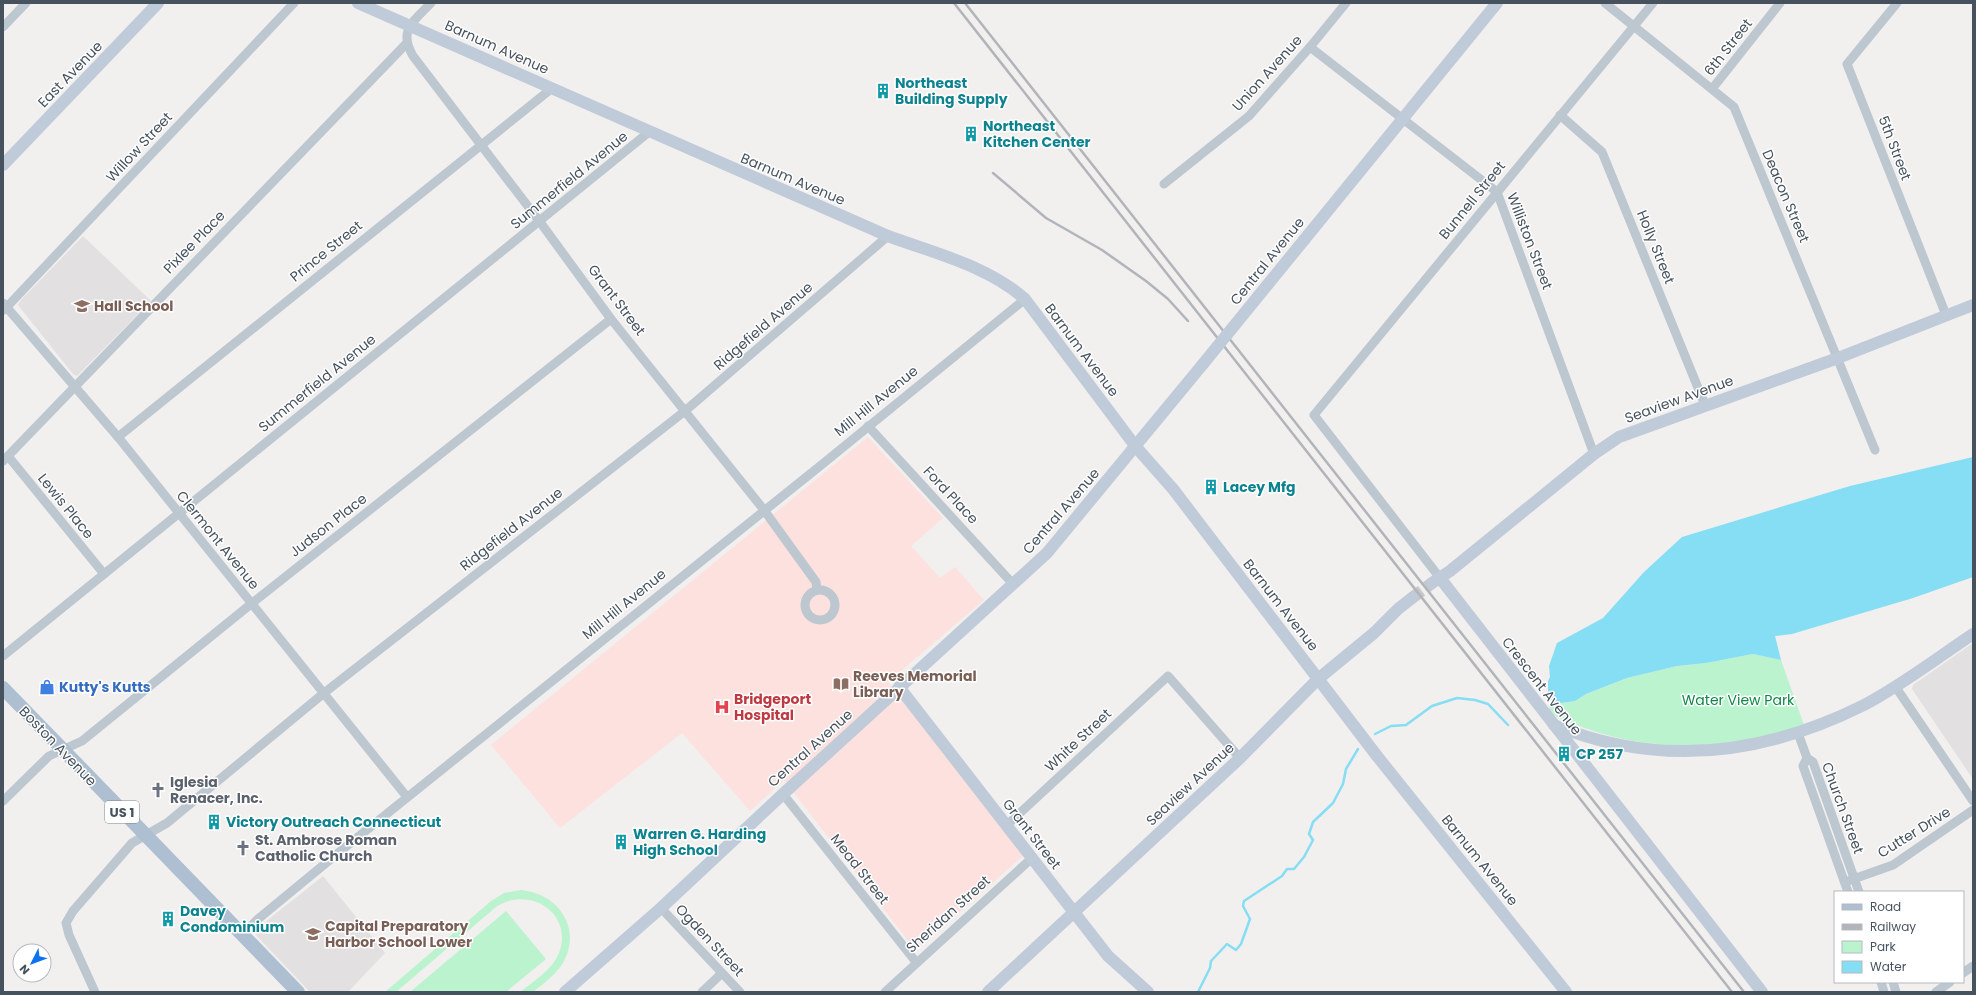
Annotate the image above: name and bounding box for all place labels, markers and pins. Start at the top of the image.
place label: Northeast Building Supply [895,73,1008,109]
building icon: Northeast Building Supply [874,82,892,100]
place label: Northeast Kitchen Center [983,116,1091,152]
building icon: Northeast Kitchen Center [962,125,980,143]
place label: Hall School [94,296,173,316]
school or university icon: Hall School [73,297,91,315]
place label: Lacey Mfg [1223,477,1296,497]
building icon: Lacey Mfg [1202,478,1220,496]
place label: Reeves Memorial Library [853,666,977,702]
library icon: Reeves Memorial Library [832,675,850,693]
place label: Kutty's Kutts [59,677,151,697]
shop icon: Kutty's Kutts [38,678,56,696]
place label: Bridgeport Hospital [734,689,811,725]
hospital icon: Bridgeport Hospital [713,698,731,716]
place label: CP 257 [1576,744,1623,764]
building icon: CP 257 [1555,745,1573,763]
place label: Iglesia Renacer, Inc. [170,772,263,808]
church icon: Iglesia Renacer, Inc. [149,781,167,799]
place label: Victory Outreach Connecticut [226,812,442,832]
building icon: Victory Outreach Connecticut [205,813,223,831]
place label: Warren G. Harding High School [633,824,766,860]
place label: St. Ambrose Roman Catholic Church [255,830,397,866]
building icon: Warren G. Harding High School [612,833,630,851]
church icon: St. Ambrose Roman Catholic Church [234,839,252,857]
place label: Davey Condominium [180,901,284,937]
building icon: Davey Condominium [159,910,177,928]
place label: Capital Preparatory Harbor School Lower [325,916,472,952]
school or university icon: Capital Preparatory Harbor School Lower [304,925,322,943]

